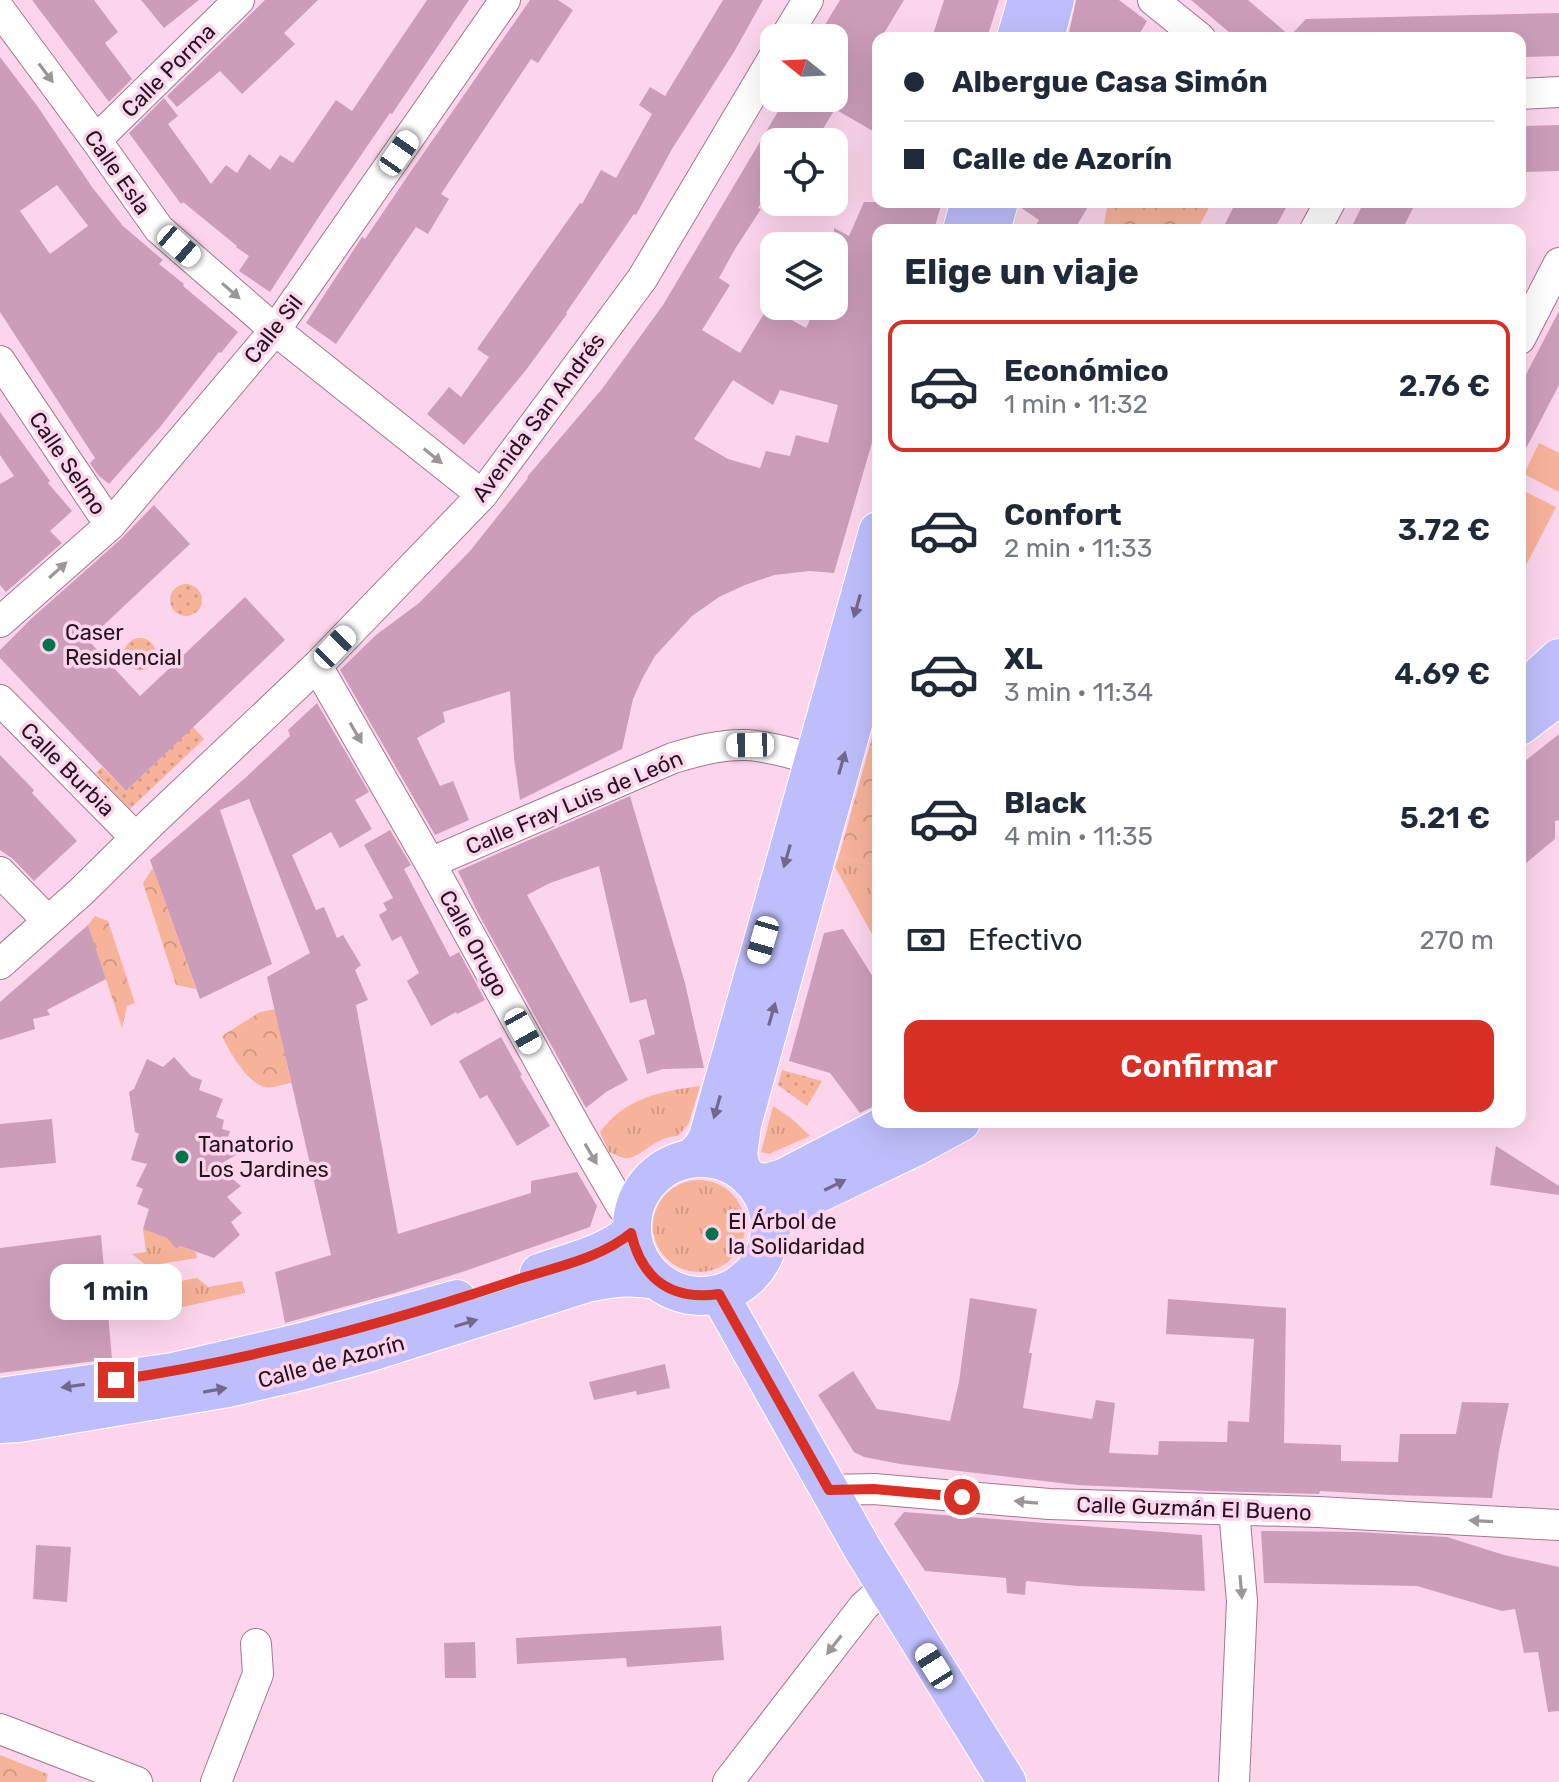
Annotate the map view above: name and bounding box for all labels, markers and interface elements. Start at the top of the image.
street label: Calle Porma [116,18,221,123]
north arrow [760,24,848,112]
map controls [760,24,848,320]
one-way arrow [38,62,54,83]
text: Albergue Casa Simón [952,64,1268,100]
street label: Calle Esla [79,125,157,220]
car [375,126,423,180]
button: locate [760,128,848,216]
text: Calle de Azorín [952,141,1172,177]
car [153,221,205,271]
button: layers [760,232,848,320]
text: Elige un viaje [904,250,1139,293]
one-way arrow [221,282,241,300]
street label: Calle Sil [238,290,309,369]
street label: Avenida San Andrés [466,328,611,507]
icon: car [908,350,980,422]
text: Económico [1004,353,1169,389]
text: 2.76 € [1399,368,1490,404]
text: 1 min · 11:32 [1004,389,1148,420]
street label: Calle Selmo [23,407,112,520]
one-way arrow [423,447,443,463]
icon: car [908,494,980,566]
text: Confort [1004,497,1122,533]
text: 3.72 € [1398,512,1490,548]
text: 2 min · 11:33 [1004,533,1152,564]
one-way arrow [49,562,68,580]
one-way arrow [850,594,863,618]
place label: Caser Residencial [65,619,182,671]
car [310,621,360,673]
marker: Caser Residencial [40,636,58,654]
icon: car [908,638,980,710]
text: XL [1004,641,1043,677]
text: 4.69 € [1394,656,1490,692]
text: 3 min · 11:34 [1004,677,1153,708]
street label: Calle Burbia [15,717,120,822]
one-way arrow [349,722,363,745]
car [726,733,774,757]
street label: Calle Fray Luis de León [462,744,687,860]
one-way arrow [836,751,849,775]
icon: car [908,782,980,854]
text: Black [1004,785,1087,821]
text: 5.21 € [1400,800,1490,836]
text: 4 min · 11:35 [1004,821,1153,852]
one-way arrow [780,844,792,869]
street label: Calle Orugo [433,885,514,1001]
car [745,914,781,966]
icon: cash [904,918,948,962]
text: Efectivo [968,922,1083,958]
text: 270 m [1419,925,1494,956]
one-way arrow [766,1001,779,1025]
car [501,1004,545,1058]
button: Confirmar [904,1020,1494,1112]
one-way arrow [710,1094,722,1119]
place label: Tanatorio Los Jardines [198,1131,329,1183]
one-way arrow [584,1143,598,1165]
marker: Tanatorio Los Jardines [173,1148,191,1166]
one-way arrow [823,1178,847,1192]
place label: El Árbol de la Solidaridad [728,1208,865,1260]
marker: El Árbol de la Solidaridad [703,1225,721,1243]
callout: 1 min [50,1264,182,1320]
text: 1 min [83,1276,149,1307]
one-way arrow [455,1316,479,1329]
street label: Calle de Azorín [255,1329,407,1394]
route end [98,1362,134,1398]
one-way arrow [60,1380,85,1393]
one-way arrow [203,1383,228,1395]
route start [944,1479,980,1515]
street label: Calle Guzmán El Bueno [1076,1491,1312,1526]
one-way arrow [1013,1495,1038,1508]
one-way arrow [1468,1514,1493,1527]
one-way arrow [1235,1575,1248,1600]
one-way arrow [826,1635,842,1655]
car [911,1639,957,1693]

